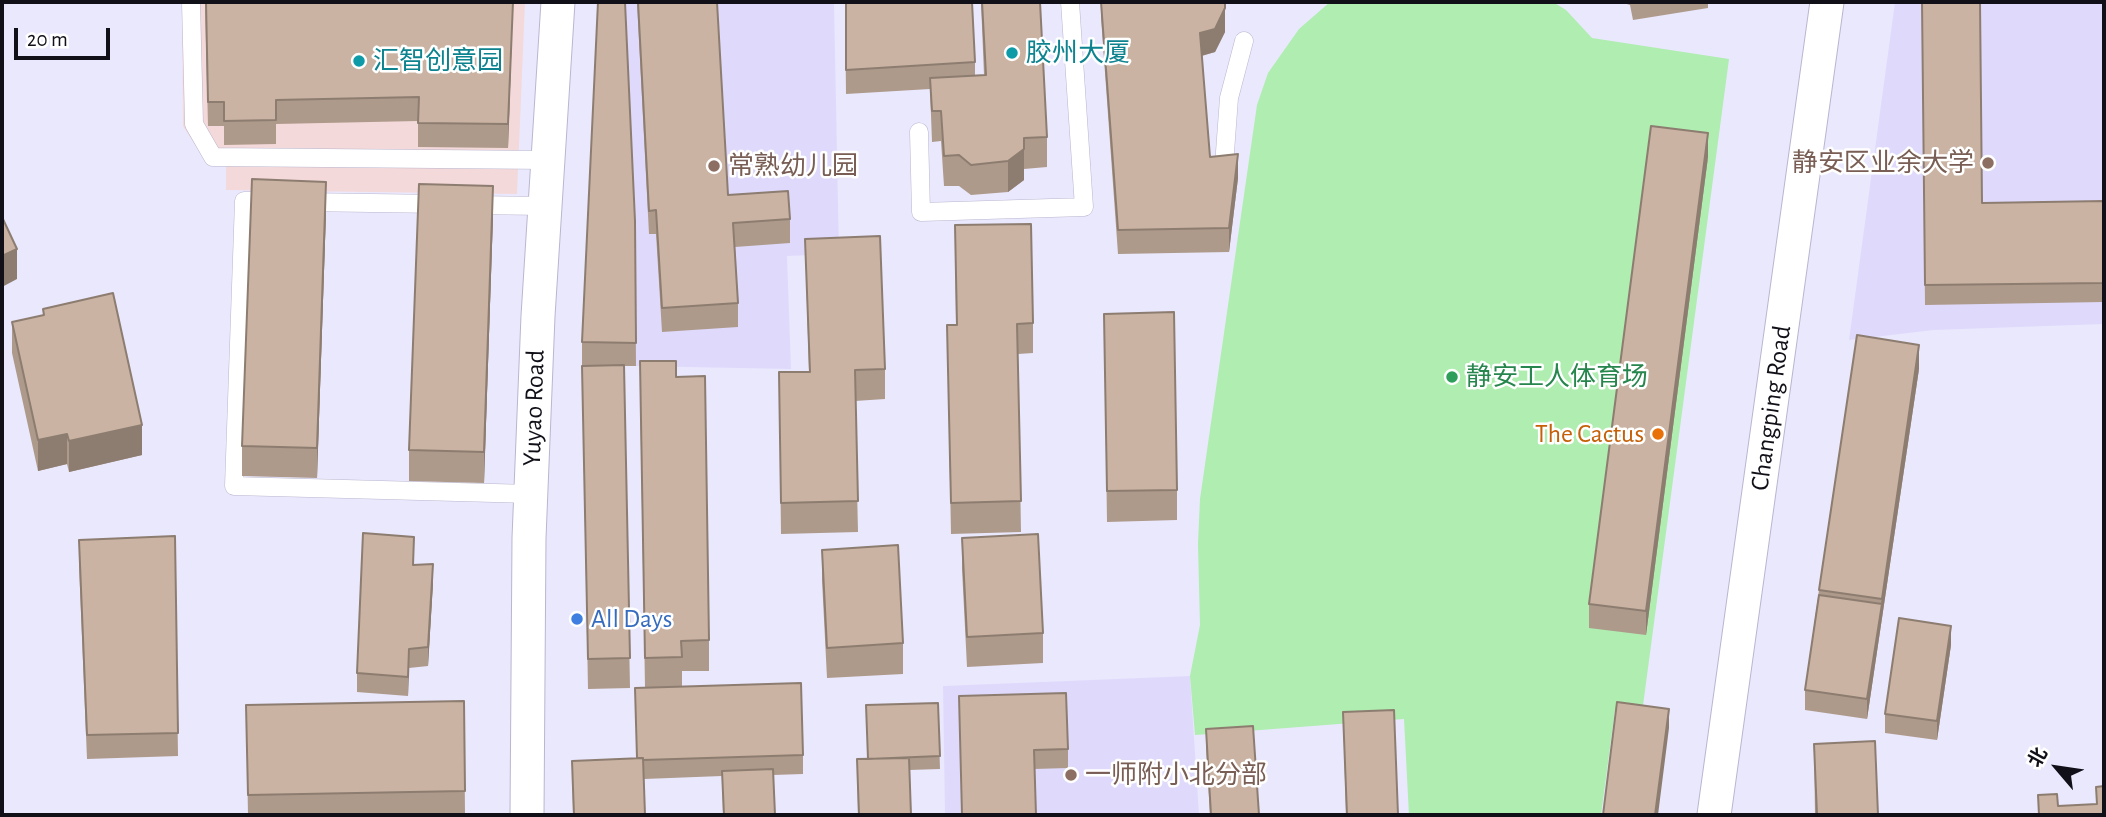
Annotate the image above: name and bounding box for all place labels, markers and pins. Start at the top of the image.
place label: 胶州大厦 [1026,37,1130,69]
place label: 汇智创意园 [373,45,503,77]
marker: 胶州大厦 [1004,45,1020,61]
marker: 汇智创意园 [351,53,367,69]
place label: 静安区业余大学 [1792,147,1974,179]
place label: 常熟幼儿园 [728,150,858,182]
marker: 静安区业余大学 [1980,155,1996,171]
marker: 常熟幼儿园 [706,158,722,174]
place label: 静安工人体育场 [1466,361,1648,393]
marker: 静安工人体育场 [1444,369,1460,385]
place label: The Cactus [1535,418,1644,450]
marker: The Cactus [1650,426,1666,442]
place label: All Days [591,603,672,635]
marker: All Days [569,611,585,627]
place label: 一师附小北分部 [1085,759,1267,791]
marker: 一师附小北分部 [1063,767,1079,783]

